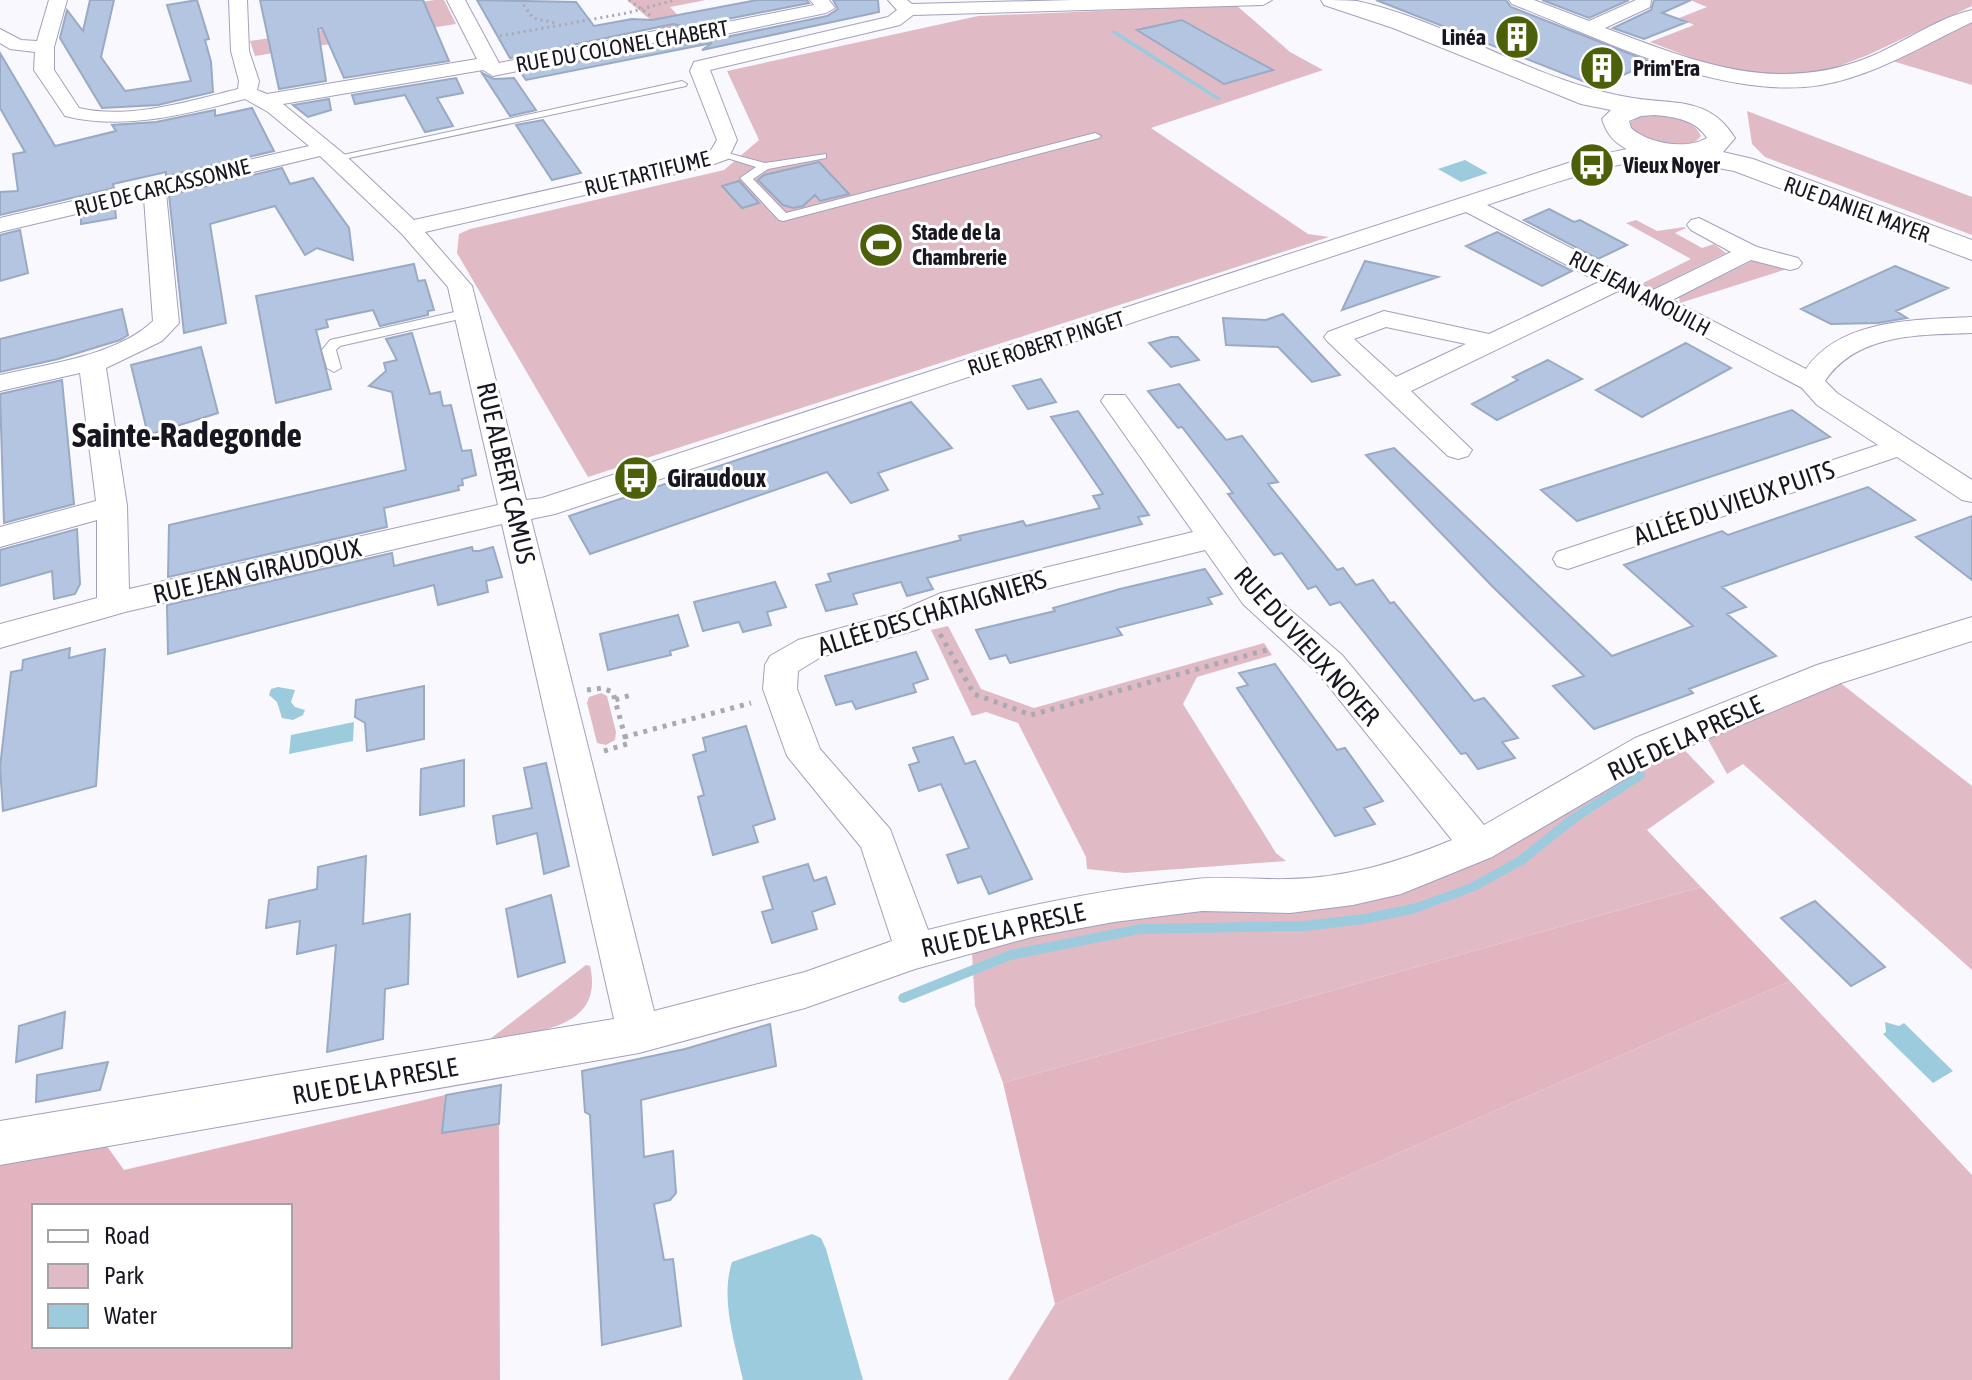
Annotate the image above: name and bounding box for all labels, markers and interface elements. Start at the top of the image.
building icon: Linéa [1493,13,1541,61]
street label: RUE DU COLONEL CHABERT [514,14,731,78]
place label: Linéa [1442,24,1486,50]
building icon: Prim'Era [1578,44,1626,92]
place label: Prim'Era [1633,55,1700,81]
bus stop icon: Vieux Noyer [1568,141,1616,189]
street label: RUE TARTIFUME [582,145,713,201]
street label: RUE DE CARCASSONNE [72,152,253,221]
place label: Vieux Noyer [1622,152,1720,178]
street label: RUE DANIEL MAYER [1780,171,1934,247]
place label: Stade de la Chambrerie [912,219,1007,270]
sports icon: Stade de la Chambrerie [857,221,905,269]
street label: RUE JEAN ANOUILH [1565,245,1715,341]
street label: RUE ROBERT PINGET [964,305,1128,381]
street label: RUE ALBERT CAMUS [471,379,541,567]
district label: Sainte-Radegonde [72,415,302,454]
bus stop icon: Giraudoux [612,454,660,502]
street label: ALLÉE DU VIEUX PUITS [1630,455,1838,551]
place label: Giraudoux [667,463,767,493]
street label: RUE JEAN GIRAUDOUX [150,532,364,609]
street label: RUE DU VIEUX NOYER [1228,561,1386,731]
street label: ALLÉE DES CHÂTAIGNIERS [814,564,1050,662]
street label: RUE DE LA PRESLE [1603,689,1767,787]
street label: RUE DE LA PRESLE [918,897,1088,963]
street label: RUE DE LA PRESLE [290,1052,460,1110]
legend [32,1204,292,1348]
text: Road [104,1222,150,1249]
text: Park [104,1262,145,1289]
text: Water [104,1302,157,1329]

